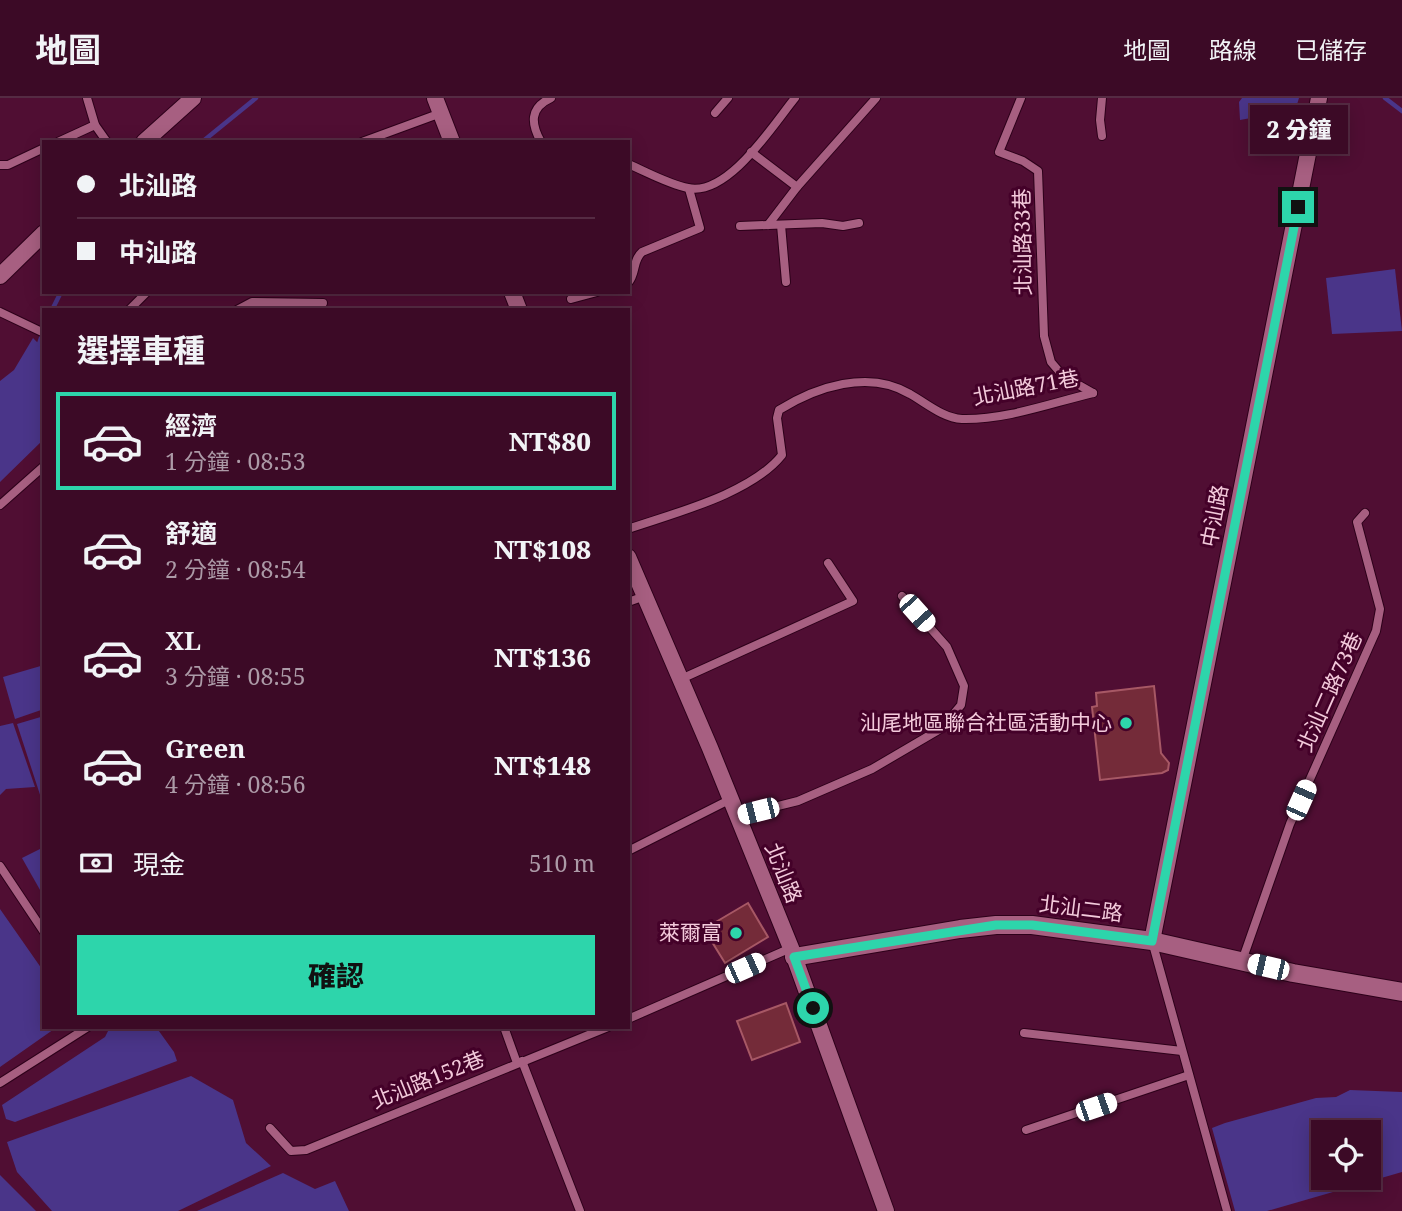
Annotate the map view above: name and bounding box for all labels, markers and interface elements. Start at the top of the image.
text: 地圖 [35,27,101,72]
text: 地圖 [1123,33,1171,66]
text: 路線 [1209,33,1257,66]
text: 已儲存 [1295,33,1367,66]
callout: 2 分鐘 [1249,105,1347,154]
text: 2 分鐘 [1266,113,1332,145]
text: 北汕路 [119,167,197,203]
street label: 北汕路33巷 [1007,188,1037,296]
route end [1282,191,1314,223]
text: 中汕路 [119,234,197,270]
text: 選擇車種 [77,328,205,371]
street label: 北汕路71巷 [970,363,1081,411]
text: 經濟 [165,407,217,443]
icon: car [81,410,144,473]
text: NT$80 [509,423,591,459]
text: 1 分鐘 · 08:53 [165,445,306,477]
street label: 中汕路 [1194,482,1234,549]
text: 舒適 [165,515,217,551]
icon: car [81,518,144,581]
text: NT$108 [494,531,591,567]
text: 2 分鐘 · 08:54 [165,553,306,585]
car [896,590,939,636]
text: XL [165,622,201,658]
icon: car [81,626,144,689]
street label: 北汕二路73巷 [1290,627,1368,756]
text: NT$136 [494,639,591,675]
text: 3 分鐘 · 08:55 [165,660,306,692]
place label: 汕尾地區聯合社區活動中心 [860,708,1112,736]
marker: 汕尾地區聯合社區活動中心 [1118,715,1134,731]
text: Green [165,730,246,766]
icon: car [81,734,144,797]
text: NT$148 [494,747,591,783]
text: 4 分鐘 · 08:56 [165,768,306,800]
car [1283,777,1320,823]
car [736,796,781,826]
street label: 北汕路 [759,838,809,907]
icon: cash [77,844,115,882]
text: 現金 [133,846,185,882]
text: 510 m [529,847,595,879]
street label: 北汕二路 [1038,889,1125,927]
place label: 萊爾富 [659,918,722,946]
marker: 萊爾富 [728,925,744,941]
button: 確認 [77,935,595,1015]
car [722,950,769,986]
car [1246,952,1291,982]
route start [797,992,829,1024]
street label: 北汕路152巷 [367,1044,488,1114]
car [1073,1090,1120,1124]
map controls [1311,1120,1381,1190]
button: locate [1311,1120,1381,1190]

